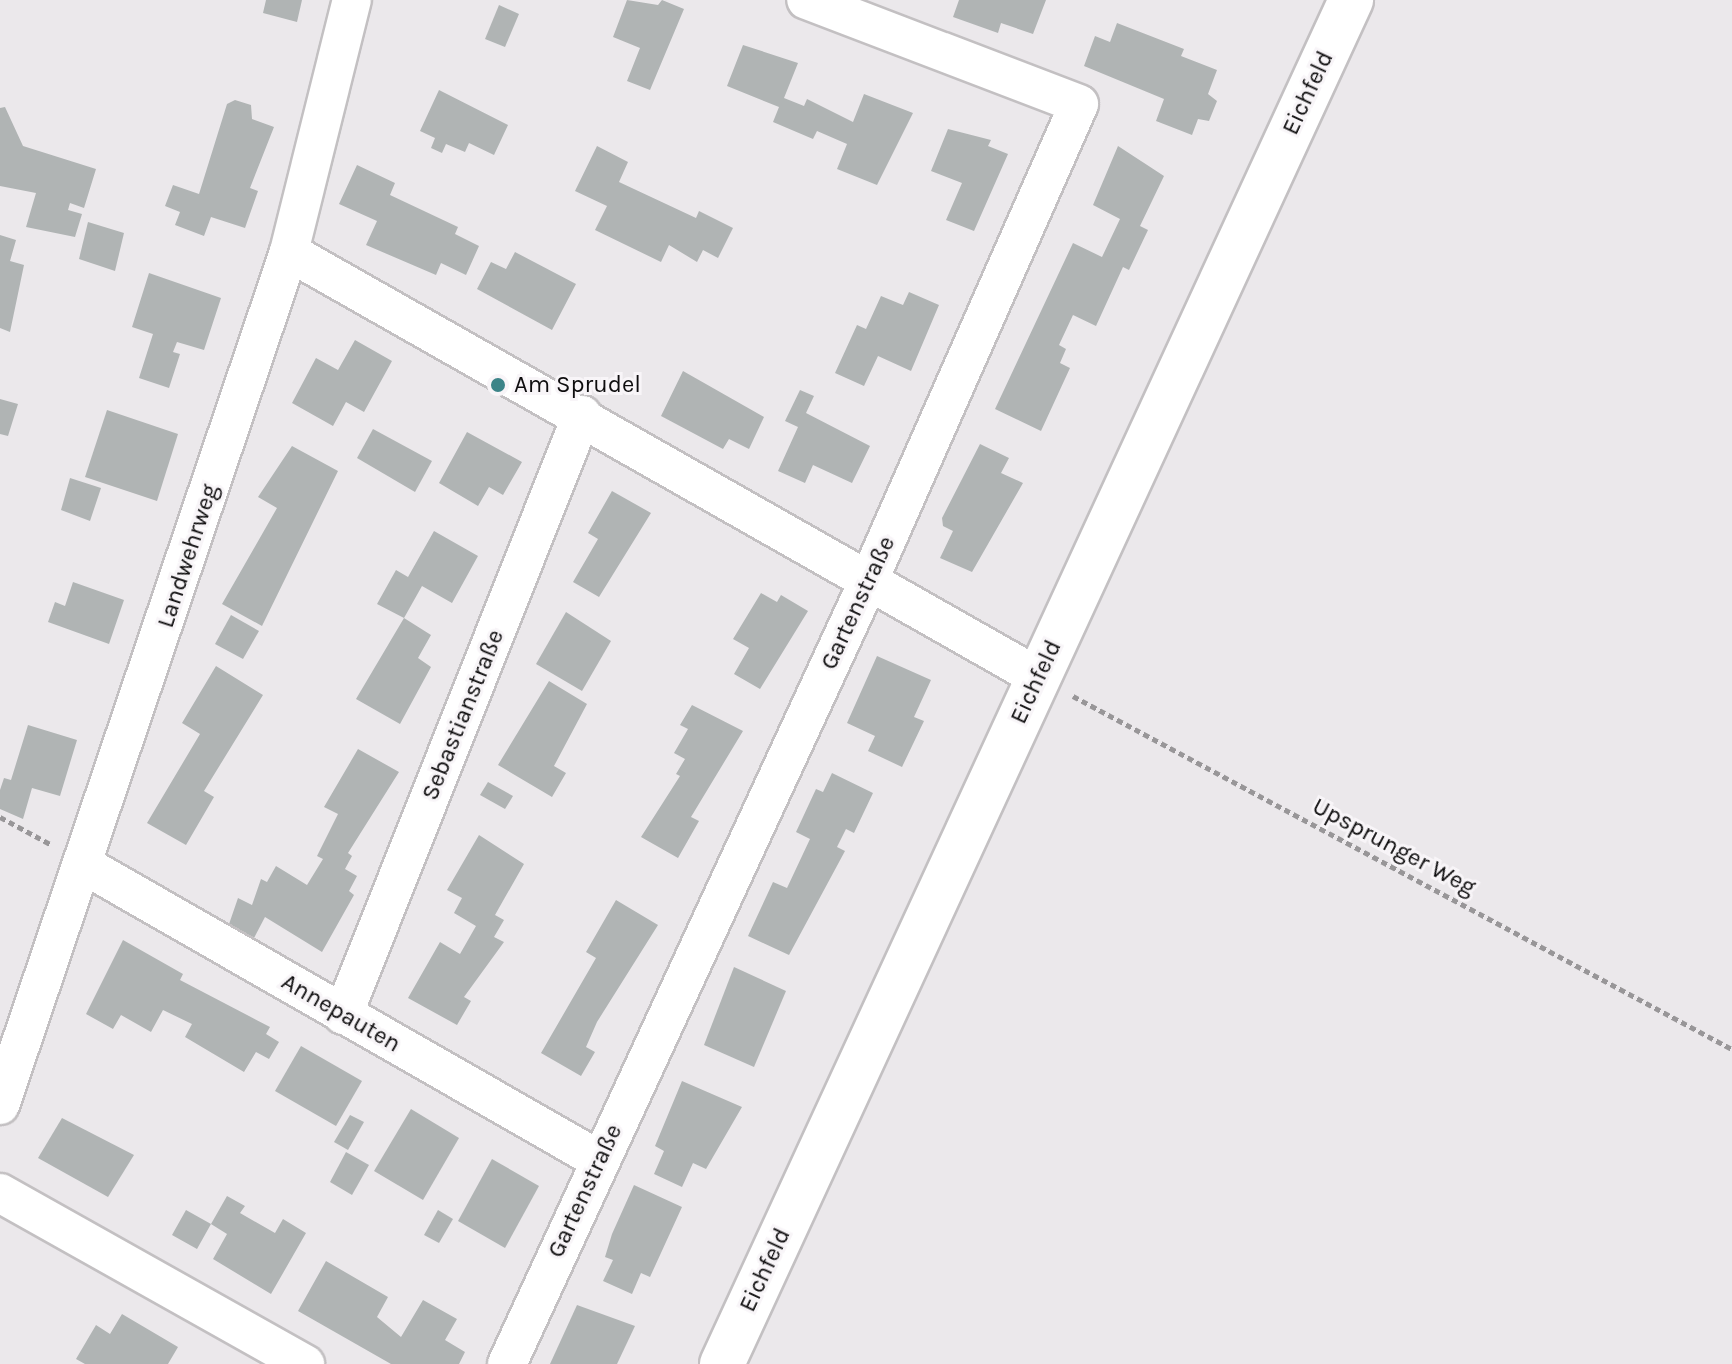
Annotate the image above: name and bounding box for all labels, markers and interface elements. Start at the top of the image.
street label: Eichfeld [1276,47,1340,139]
place label: Am Sprudel [514,371,641,399]
marker: Am Sprudel [489,376,507,394]
street label: Landwehrweg [151,481,225,631]
street label: Gartenstraße [815,532,901,674]
street label: Sebastianstraße [416,626,510,804]
street label: Eichfeld [1004,636,1068,728]
street label: Upsprunger Weg [1307,792,1481,902]
street label: Annepauten [276,967,406,1059]
street label: Gartenstraße [542,1120,628,1262]
street label: Eichfeld [733,1224,797,1316]

